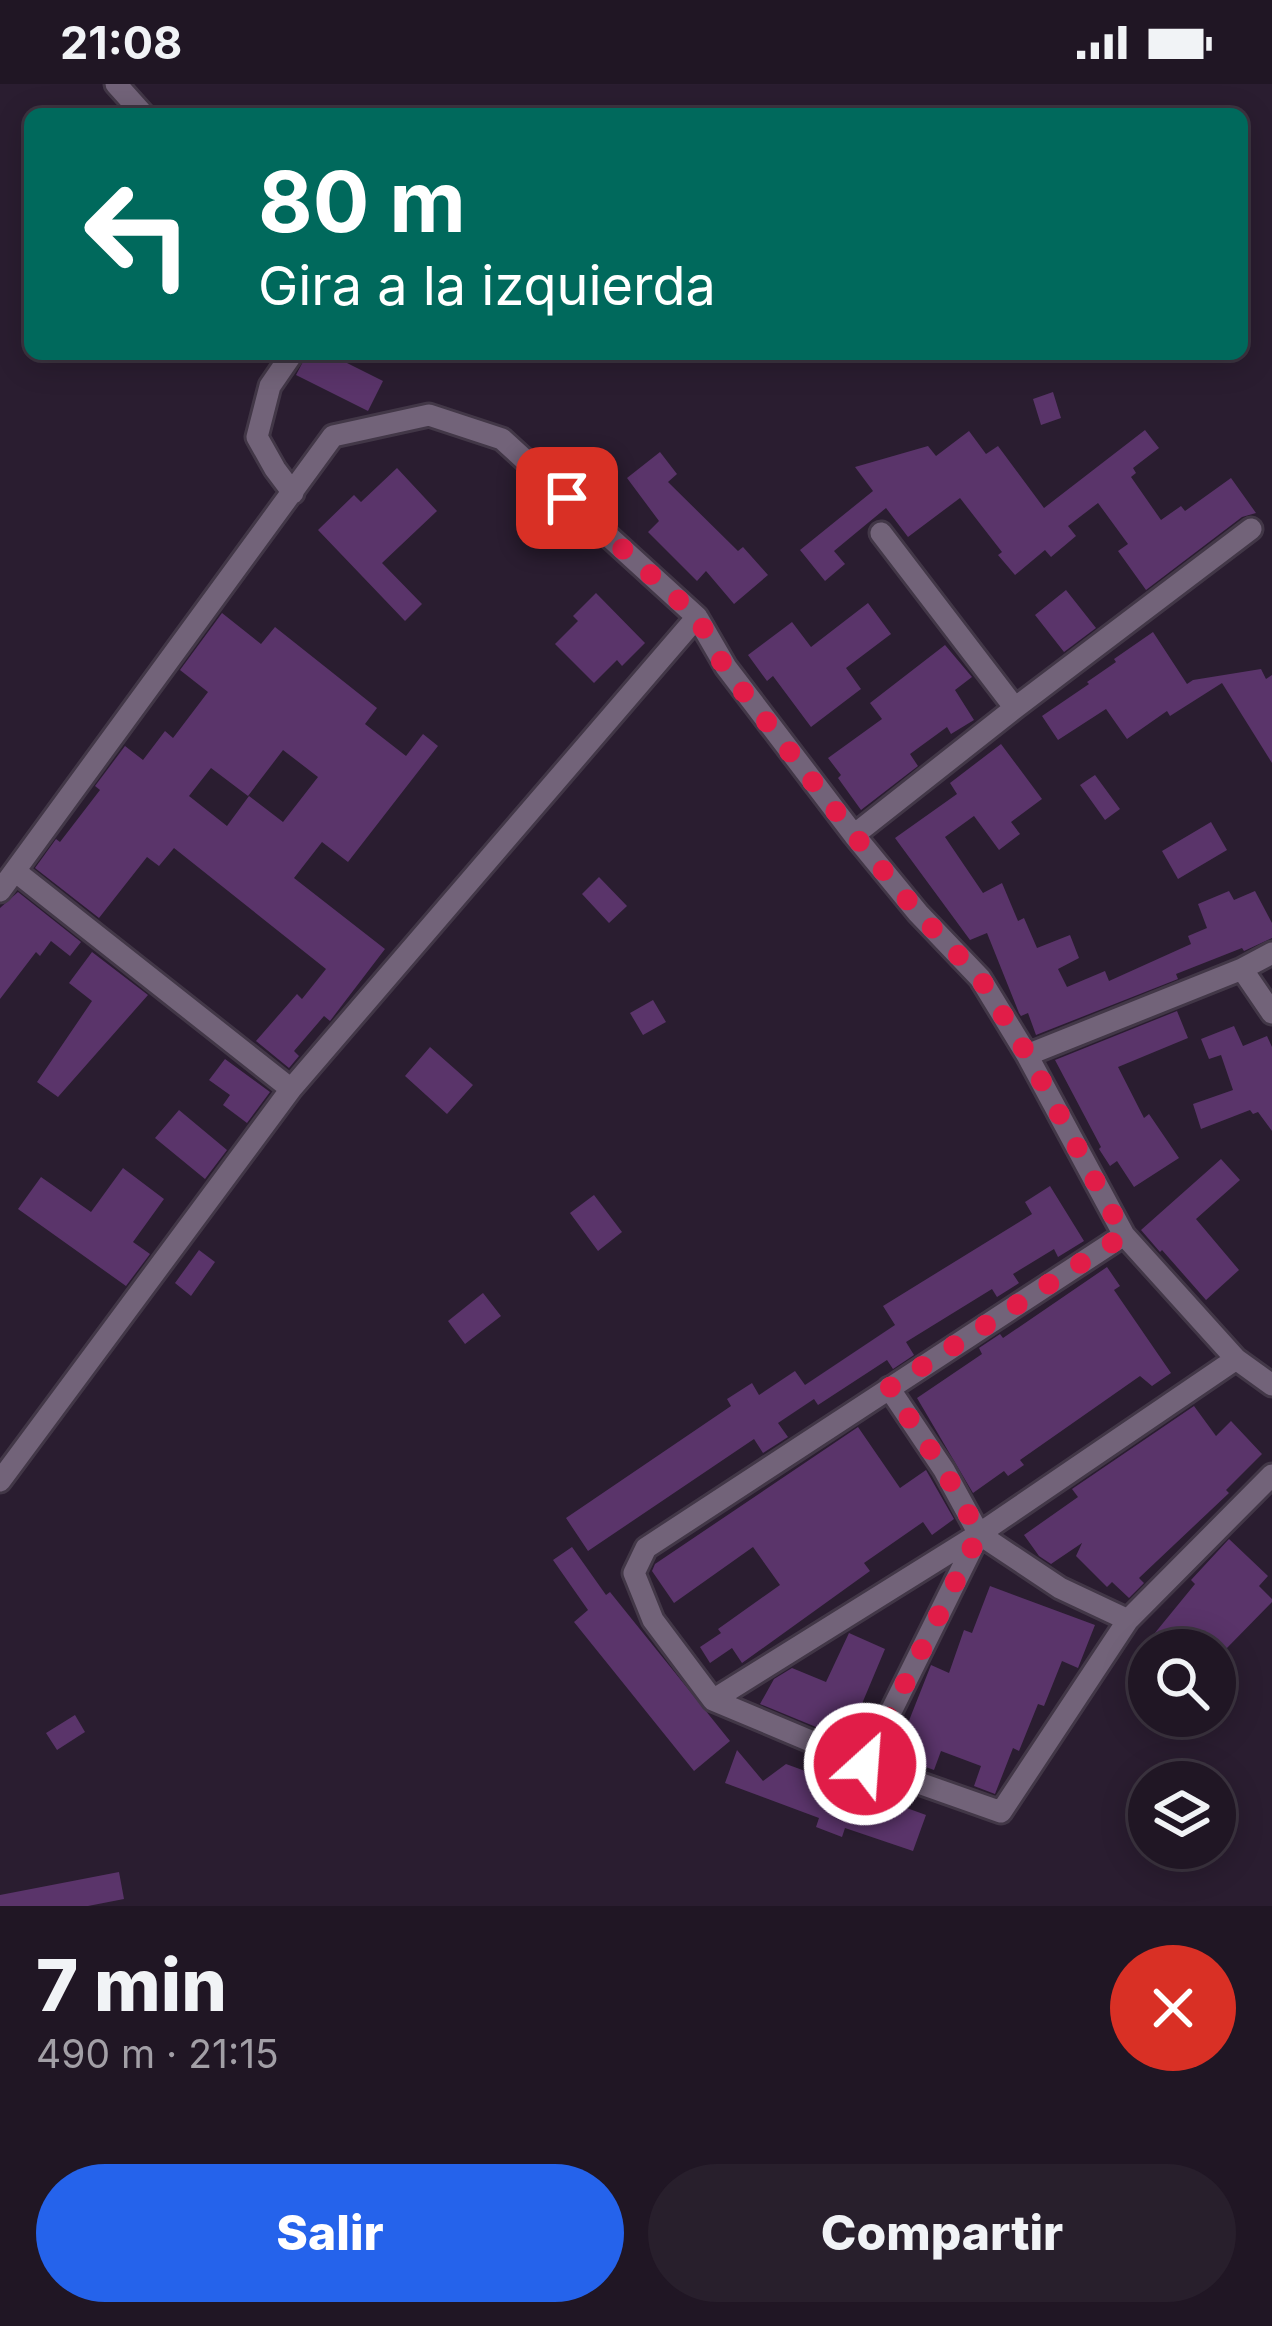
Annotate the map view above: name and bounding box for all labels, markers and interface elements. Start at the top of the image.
text: 21:08 [60,15,182,70]
text: 80 m [258,151,466,252]
icon: left [60,156,216,312]
text: Gira a la izquierda [258,253,716,318]
pin [516,447,618,549]
icon: arrive [534,465,600,531]
map controls [1128,1629,1236,1869]
button: search [1128,1629,1236,1737]
position arrow [802,1701,928,1827]
button: layers [1128,1761,1236,1869]
text: 7 min [36,1941,227,2028]
button: close [1110,1945,1236,2071]
text: 490 m · 21:15 [36,2030,279,2077]
button: Salir [36,2164,624,2302]
button: Compartir [648,2164,1236,2302]

